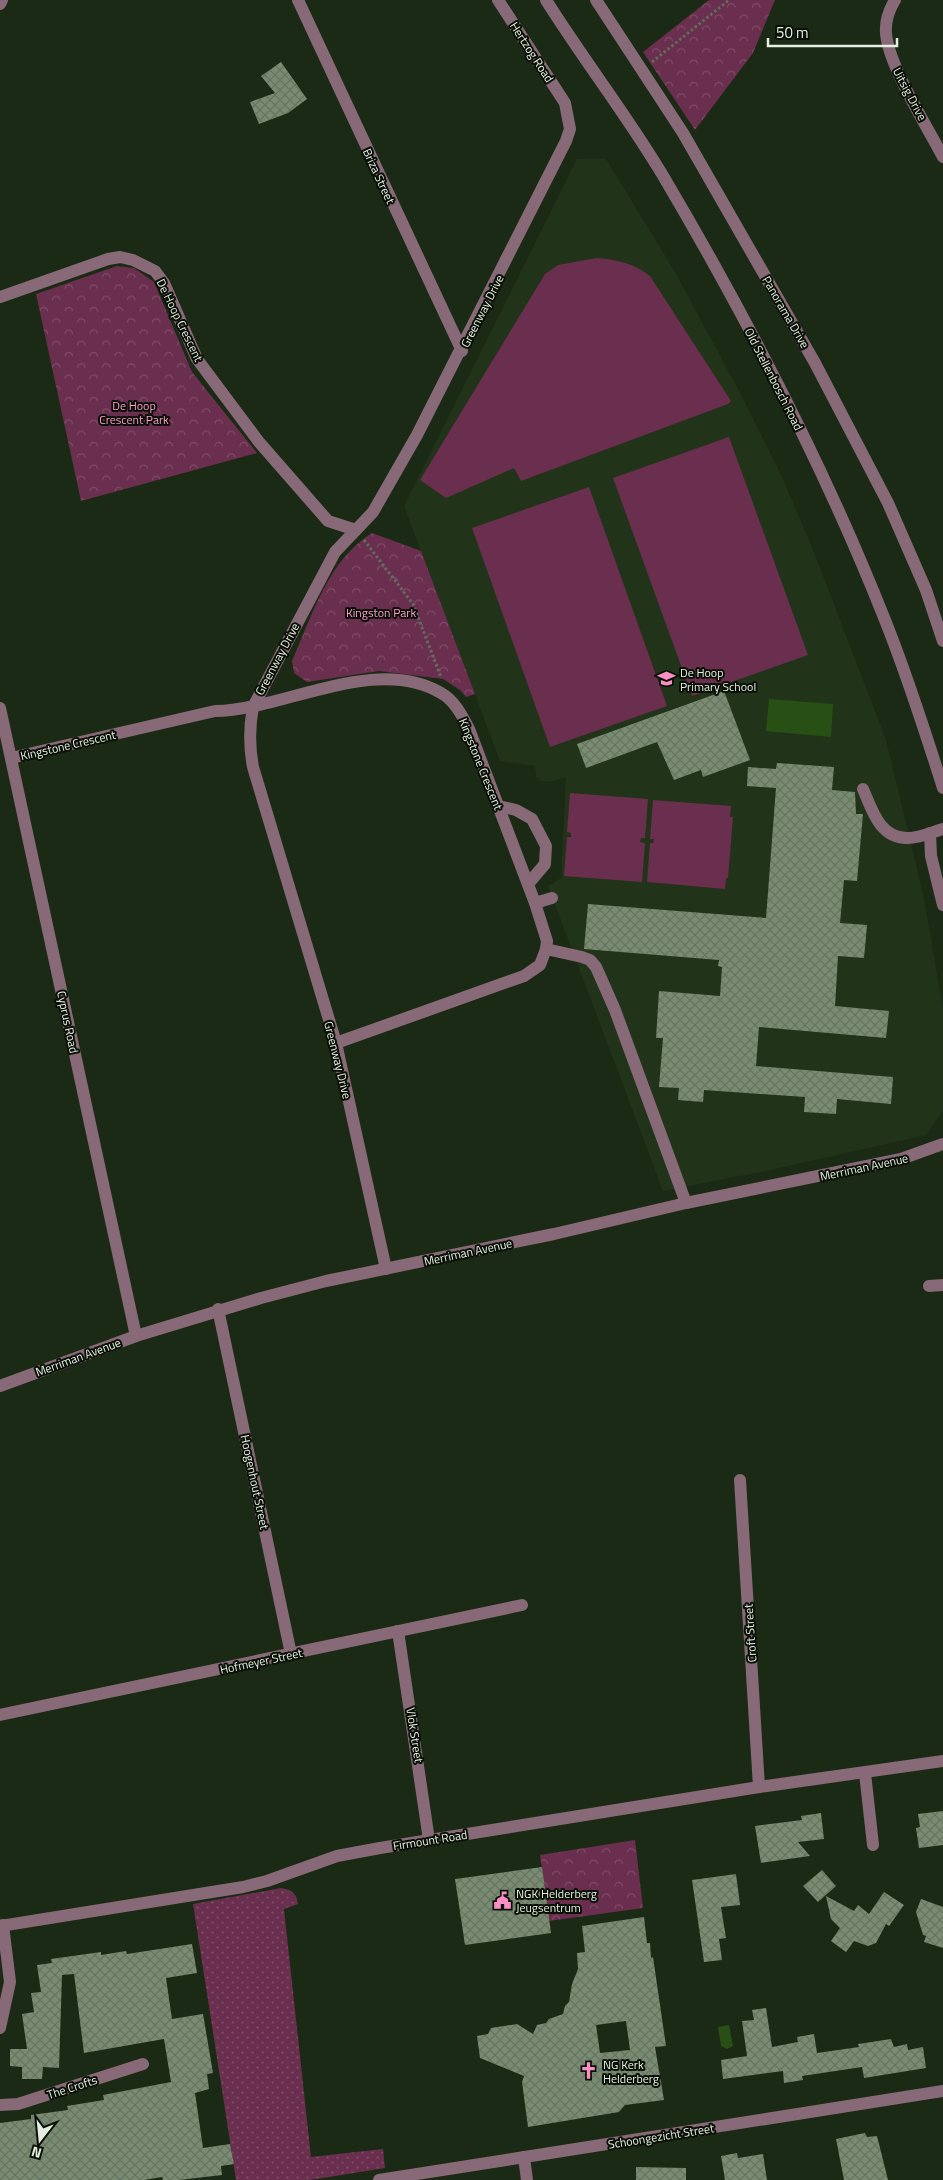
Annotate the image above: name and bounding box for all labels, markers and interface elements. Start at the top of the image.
scale bar [768,15,897,47]
street label: Hertzog Road [505,18,559,86]
text: 50 m [776,21,809,44]
street label: Uitsig Drive [888,64,932,124]
street label: Briza Street [358,145,400,208]
street label: Greenway Drive [455,271,509,351]
street label: Panorama Drive [758,272,814,352]
street label: De Hoop Crescent [152,275,209,365]
street label: Old Stellenbosch Road [740,324,808,434]
park label: De Hoop Crescent Park [99,396,169,429]
park label: Kingston Park [346,603,416,622]
street label: Greenway Drive [250,619,304,699]
place label: De Hoop Primary School [680,663,756,696]
school or university icon: De Hoop Primary School [656,669,676,689]
street label: Kingstone Crescent [454,715,508,813]
street label: Kingstone Crescent [18,725,118,765]
street label: Cyprus Road [52,989,84,1055]
street label: Greenway Drive [319,1019,357,1101]
street label: Merriman Avenue [818,1148,910,1186]
street label: Merriman Avenue [422,1233,514,1271]
street label: Merriman Avenue [33,1333,123,1381]
street label: Hoogenhout Street [236,1433,274,1532]
street label: Croft Street [738,1602,762,1663]
street label: Hofmeyer Street [218,1643,305,1679]
street label: Vlok Street [401,1706,429,1765]
street label: Firmount Road [391,1825,469,1855]
place label: NGK Helderberg Jeugsentrum [516,1884,597,1917]
public building icon: NGK Helderberg Jeugsentrum [492,1890,512,1910]
place label: NG Kerk Helderberg [603,2055,659,2088]
church icon: NG Kerk Helderberg [579,2061,599,2081]
street label: The Crofts [44,2070,100,2104]
north arrow [15,2115,65,2165]
street label: Schoongezicht Street [607,2118,716,2154]
text: N [29,2142,44,2164]

